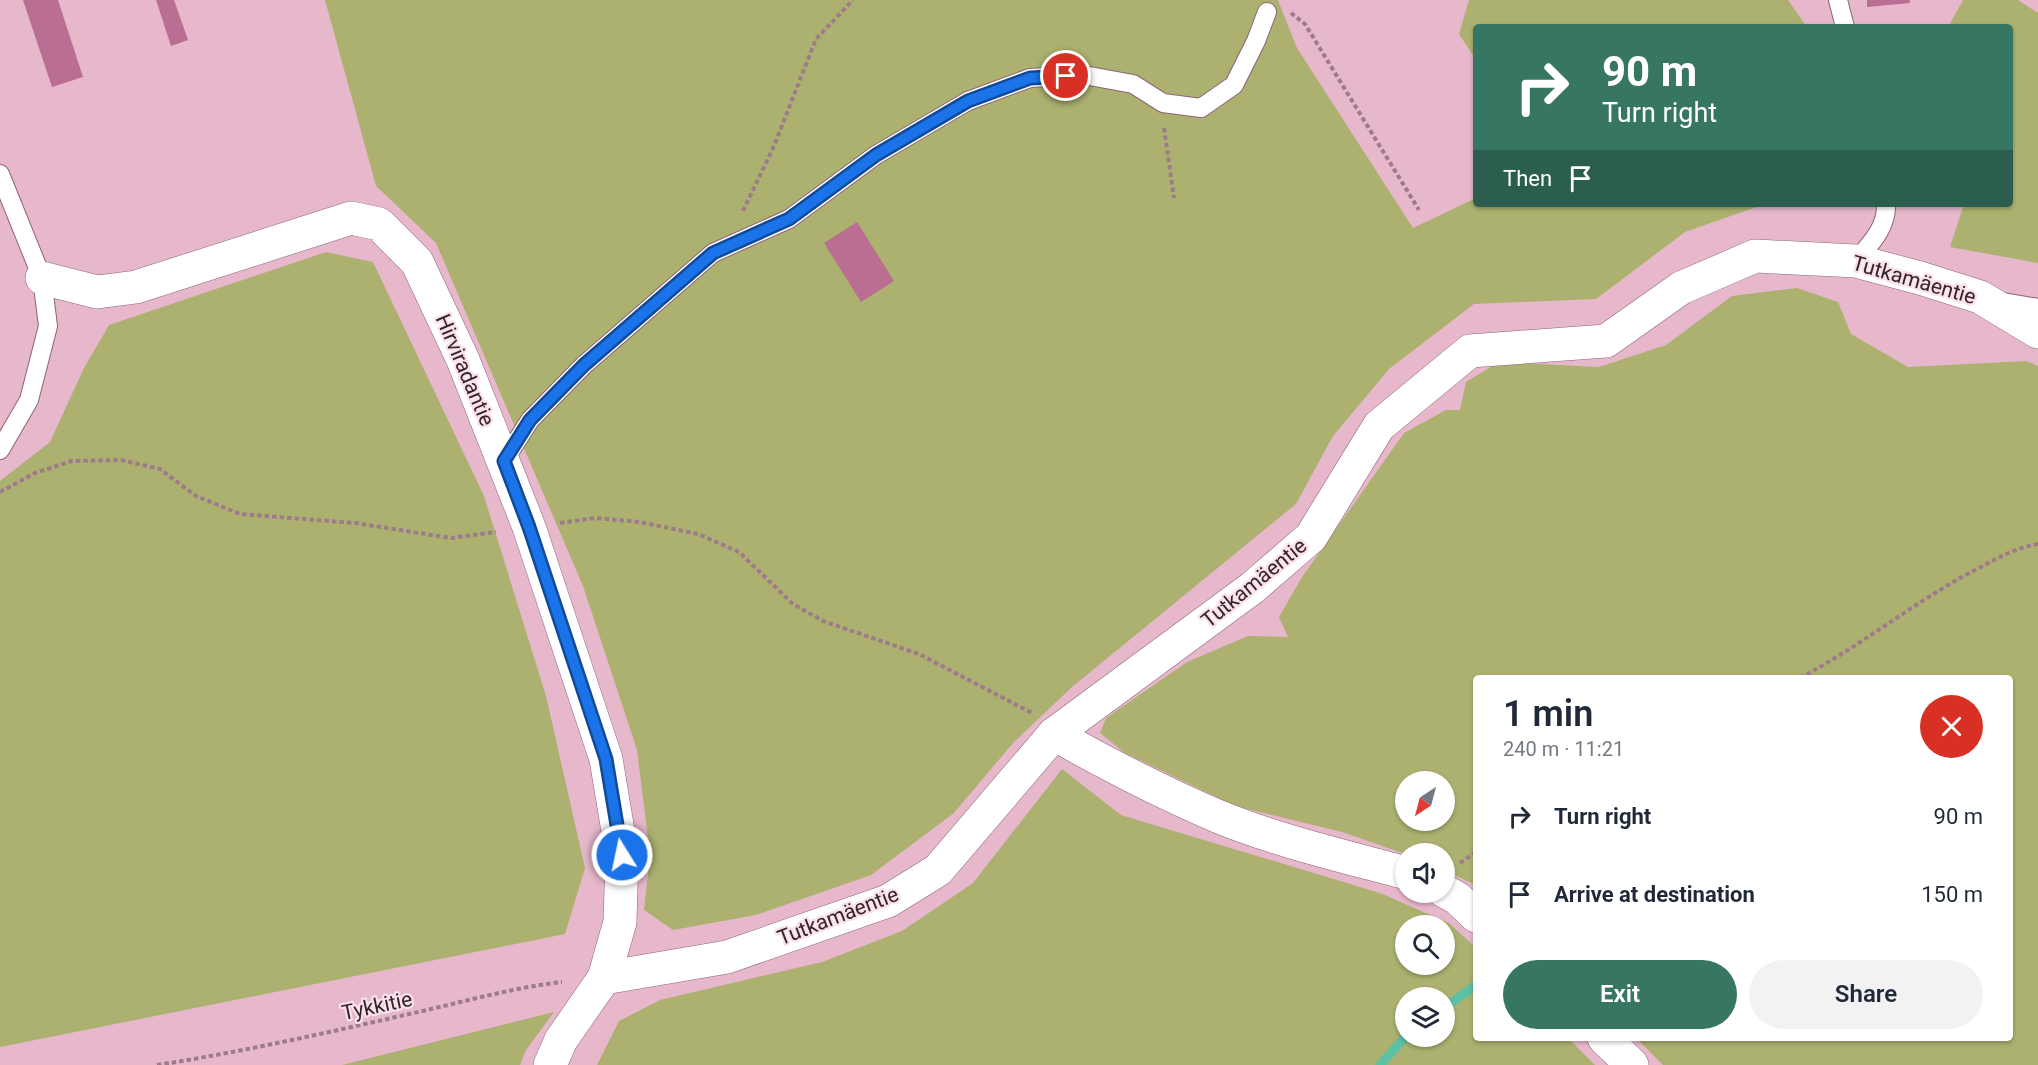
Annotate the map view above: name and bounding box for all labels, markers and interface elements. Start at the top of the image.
text: 90 m [1602,47,1697,96]
icon: right [1503,48,1581,126]
pin [1040,50,1091,101]
icon: arrive [1049,59,1082,92]
text: Turn right [1602,97,1717,129]
icon: arrive [1564,162,1597,195]
text: Then [1503,166,1552,191]
street label: Tutkamäentie [1849,251,1979,309]
street label: Hirviradantie [431,311,499,429]
street label: Tutkamäentie [1197,533,1311,633]
text: 1 min [1503,693,1593,735]
button: close [1920,695,1983,758]
text: 240 m · 11:21 [1503,737,1624,761]
north arrow [1395,771,1455,831]
map controls [1395,771,1455,1047]
icon: right [1503,800,1536,833]
text: Turn right [1554,804,1651,829]
text: 90 m [1934,804,1983,829]
position arrow [590,823,654,887]
button: sound [1395,843,1455,903]
icon: arrive [1503,878,1536,911]
street label: Tutkamäentie [774,882,902,950]
text: Arrive at destination [1554,882,1755,907]
text: 150 m [1921,882,1983,907]
button: search [1395,915,1455,975]
button: Exit [1503,960,1737,1029]
button: Share [1749,960,1983,1029]
street label: Tykkitie [340,987,414,1025]
button: layers [1395,987,1455,1047]

